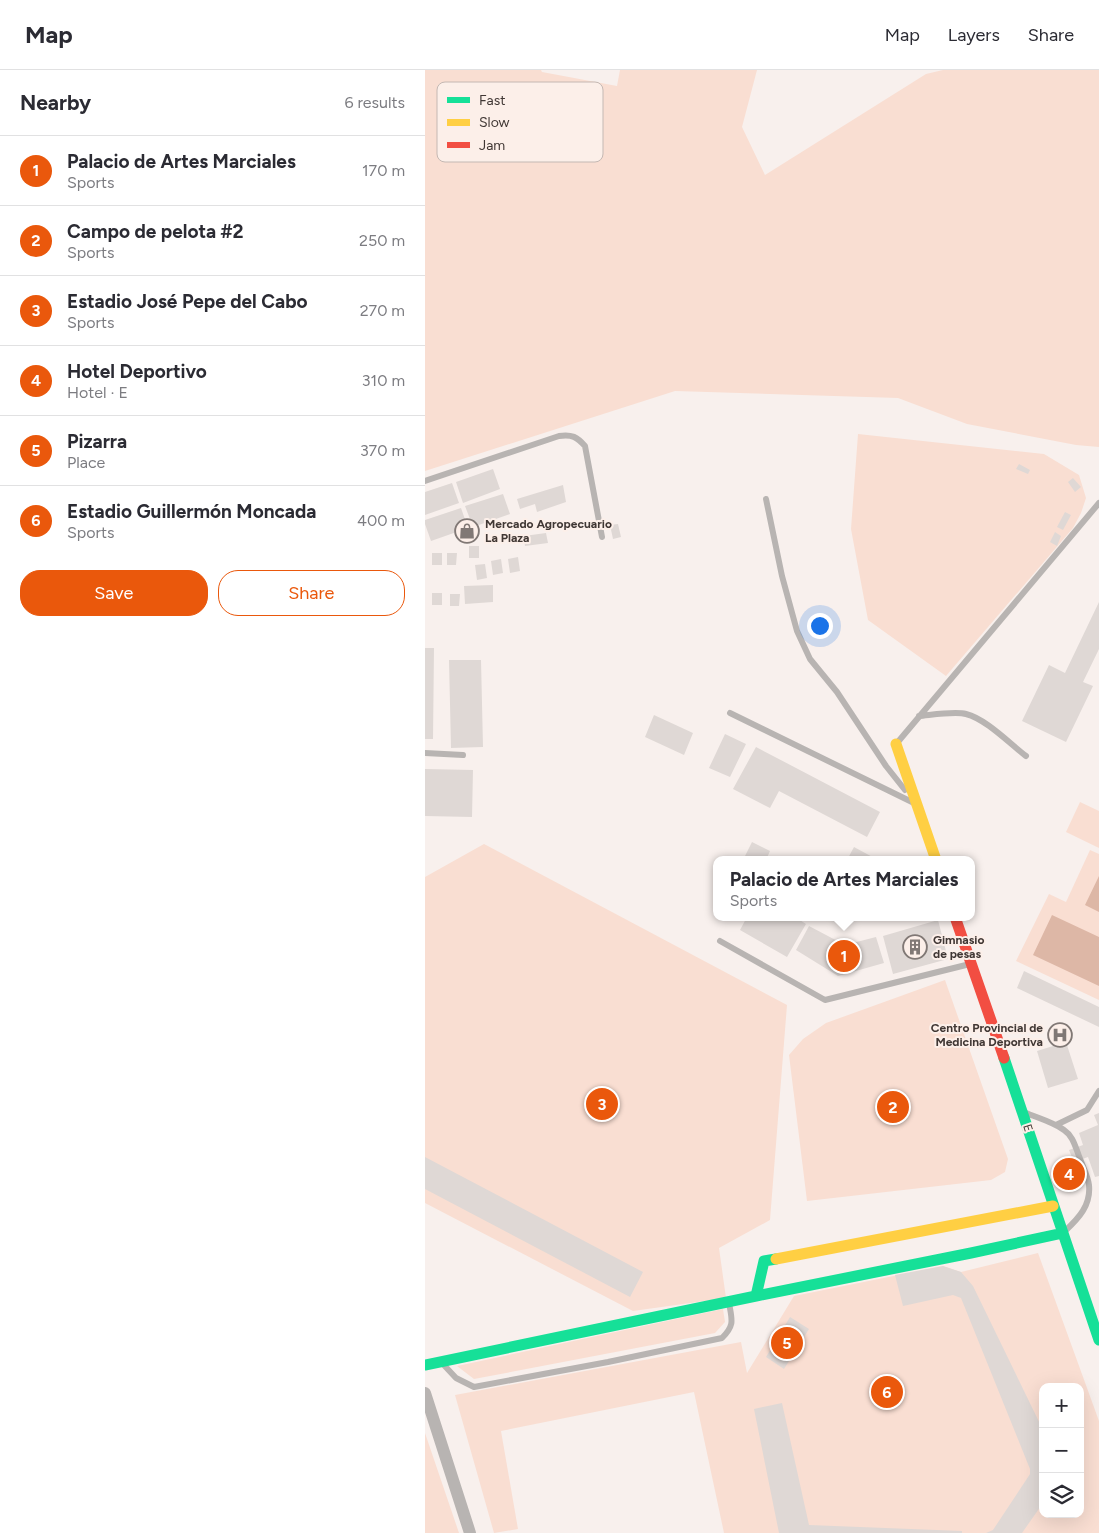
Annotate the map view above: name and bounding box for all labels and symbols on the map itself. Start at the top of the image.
legend [437,82,603,162]
text: Fast [479,92,505,109]
text: Slow [479,114,510,131]
text: Jam [479,137,505,154]
place label: Mercado Agropecuario La Plaza [485,517,612,545]
shop icon: Mercado Agropecuario La Plaza [454,518,480,544]
your location [807,613,833,639]
place label: Gimnasio de pesas [933,933,984,961]
building icon: Gimnasio de pesas [902,934,928,960]
pin: 1 [828,937,860,975]
place label: Centro Provincial de Medicina Deportiva [931,1021,1043,1049]
hospital icon: Centro Provincial de Medicina Deportiva [1047,1022,1073,1048]
pin: 3 [586,1085,618,1123]
pin: 2 [877,1088,909,1126]
street label: E [1020,1122,1036,1134]
pin: 4 [1053,1155,1085,1193]
pin: 5 [771,1324,803,1362]
pin: 6 [871,1373,903,1411]

